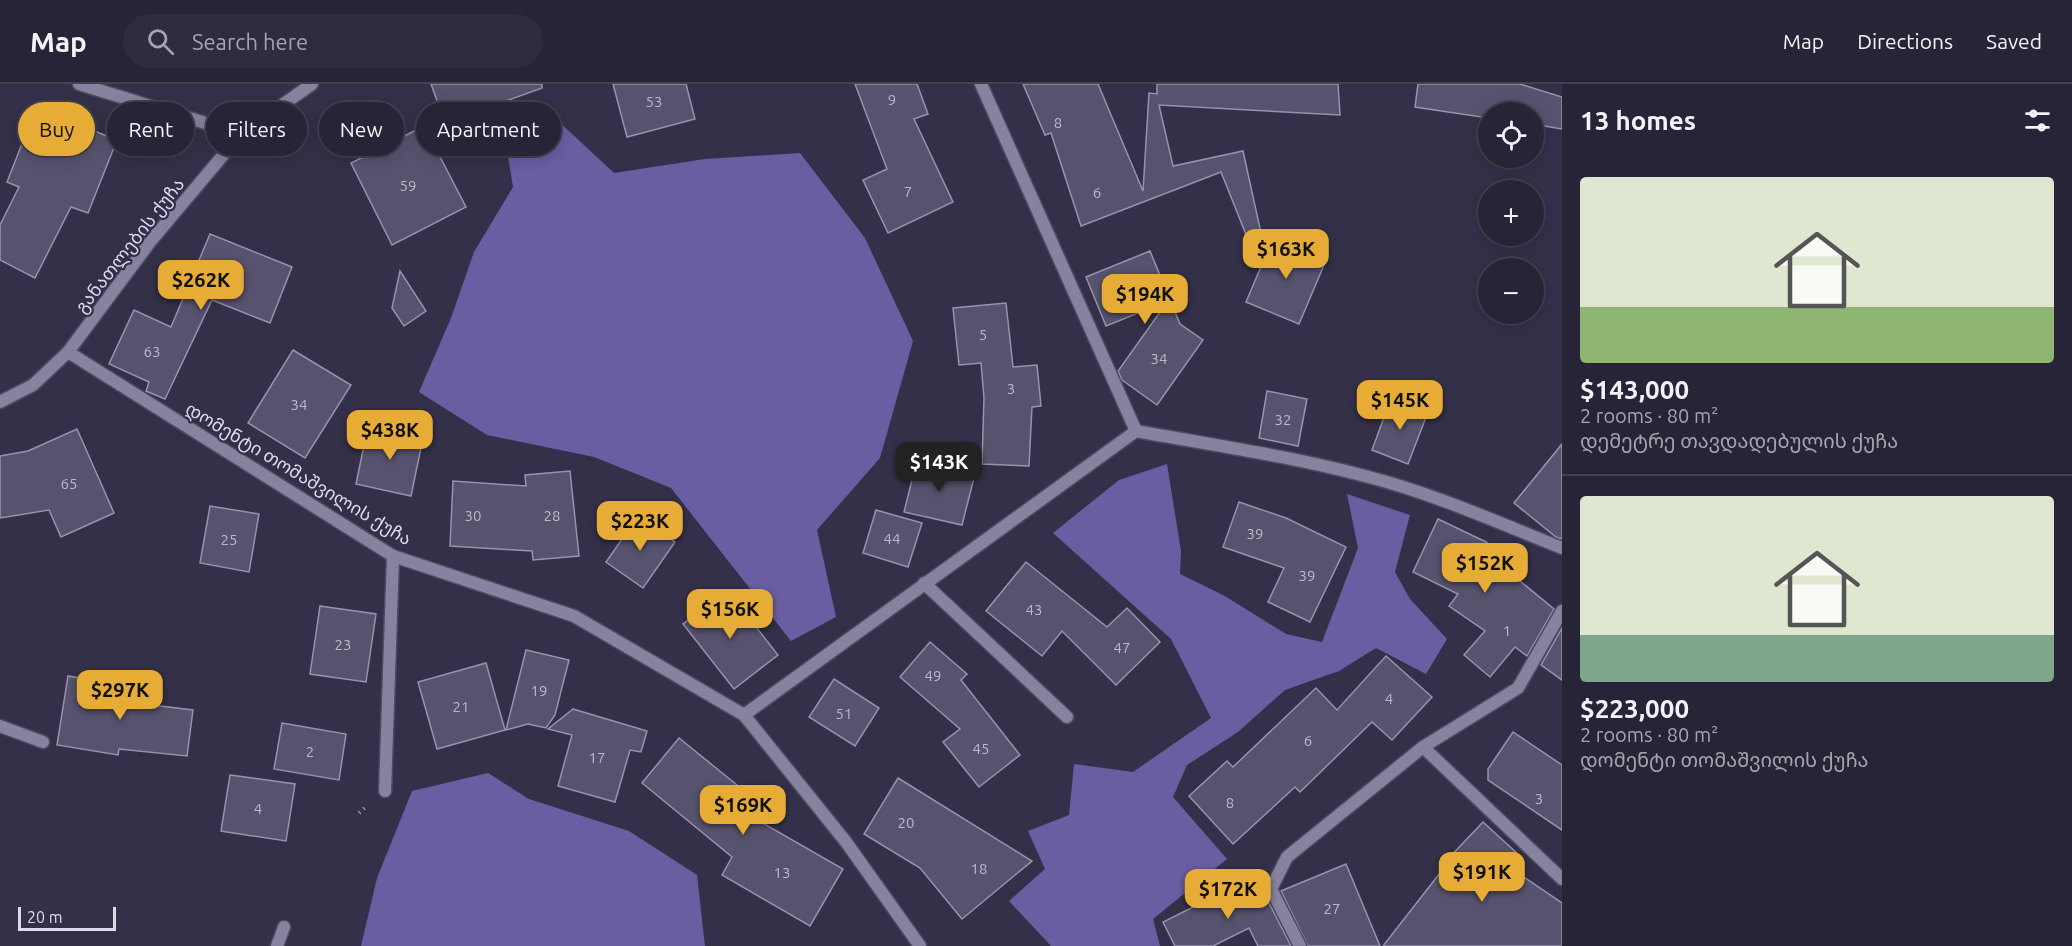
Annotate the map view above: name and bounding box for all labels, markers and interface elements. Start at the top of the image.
search box [123,14,543,68]
icon: search [144,25,177,58]
text: Map [30,26,87,57]
text: Search here [192,29,308,54]
text: Map [1783,29,1824,53]
text: Directions [1857,29,1953,53]
text: Saved [1986,29,2042,53]
house number: 9 [888,91,896,108]
house number: 53 [646,93,662,110]
chip: Buy [18,102,95,156]
chip: Rent [107,102,194,156]
chip: Filters [206,102,307,156]
chip: New [319,102,404,156]
chip: Apartment [416,102,561,156]
map controls [1478,102,1544,324]
button: locate [1478,102,1544,168]
icon: filters [2021,104,2054,137]
text: 13 homes [1580,106,1696,135]
house number: 8 [1054,114,1062,131]
street label: განათლების ქუჩა [70,174,189,317]
house number: 59 [400,177,416,194]
button: + [1478,180,1544,246]
house number: 7 [904,183,912,200]
house number: 6 [1093,184,1101,201]
icon: home [1763,216,1871,324]
pin: $163K [1244,229,1328,280]
text: $163K [1257,237,1315,260]
button: − [1478,258,1544,324]
pin: $262K [159,260,243,311]
text: $262K [172,268,230,291]
pin: $194K [1103,274,1187,325]
text: $194K [1116,282,1174,305]
house number: 5 [979,326,987,343]
house number: 63 [144,343,160,360]
house number: 34 [1151,350,1167,367]
text: $143,000 [1580,375,1689,404]
house number: 3 [1007,380,1015,397]
pin: $145K [1358,380,1442,431]
text: $145K [1371,388,1429,411]
house number: 34 [291,396,307,413]
street label: დომენტი თომაშვილის ქუჩა [182,398,415,550]
text: 2 rooms · 80 m² [1580,404,1718,427]
pin: $438K [348,410,432,461]
house number: 32 [1275,411,1291,428]
text: $438K [361,418,419,441]
text: დემეტრე თავდადებულის ქუჩა [1580,429,1898,452]
pin: $143K [897,442,981,493]
text: $143K [910,450,968,473]
house number: 65 [61,475,77,492]
pin: $223K [598,501,682,552]
house number: 30 [465,507,481,524]
house number: 28 [544,507,560,524]
text: $223K [611,509,669,532]
house number: 39 [1247,525,1263,542]
house number: 44 [884,530,900,547]
house number: 25 [221,531,237,548]
icon: home [1763,535,1871,643]
pin: $152K [1443,543,1527,594]
text: $152K [1456,551,1514,574]
house number: 39 [1299,567,1315,584]
pin: $156K [688,589,772,640]
text: $156K [701,597,759,620]
house number: 43 [1026,601,1042,618]
house number: 1 [1503,622,1511,639]
house number: 23 [335,636,351,653]
house number: 47 [1114,639,1130,656]
house number: 49 [925,667,941,684]
pin: $297K [78,670,162,721]
text: $297K [91,678,149,701]
house number: 19 [531,682,547,699]
house number: 4 [1385,690,1393,707]
text: $223,000 [1580,694,1689,723]
house number: 21 [453,698,469,715]
house number: 51 [836,705,852,722]
text: 2 rooms · 80 m² [1580,723,1718,746]
house number: 6 [1304,732,1312,749]
house number: 45 [973,740,989,757]
house number: 2 [306,743,314,760]
text: დომენტი თომაშვილის ქუჩა [1580,748,1869,771]
house number: 17 [589,749,605,766]
pin: $169K [701,785,785,836]
house number: 3 [1535,790,1543,807]
text: $169K [714,793,772,816]
house number: 8 [1226,794,1234,811]
house number: 4 [254,800,262,817]
house number: 20 [898,814,914,831]
pin: $191K [1440,852,1524,903]
house number: 18 [971,860,987,877]
text: $191K [1453,860,1511,883]
house number: 13 [774,864,790,881]
pin: $172K [1186,869,1270,920]
text: $172K [1199,877,1257,900]
house number: 27 [1324,900,1340,917]
scale bar [18,904,116,932]
text: 20 m [27,908,63,926]

